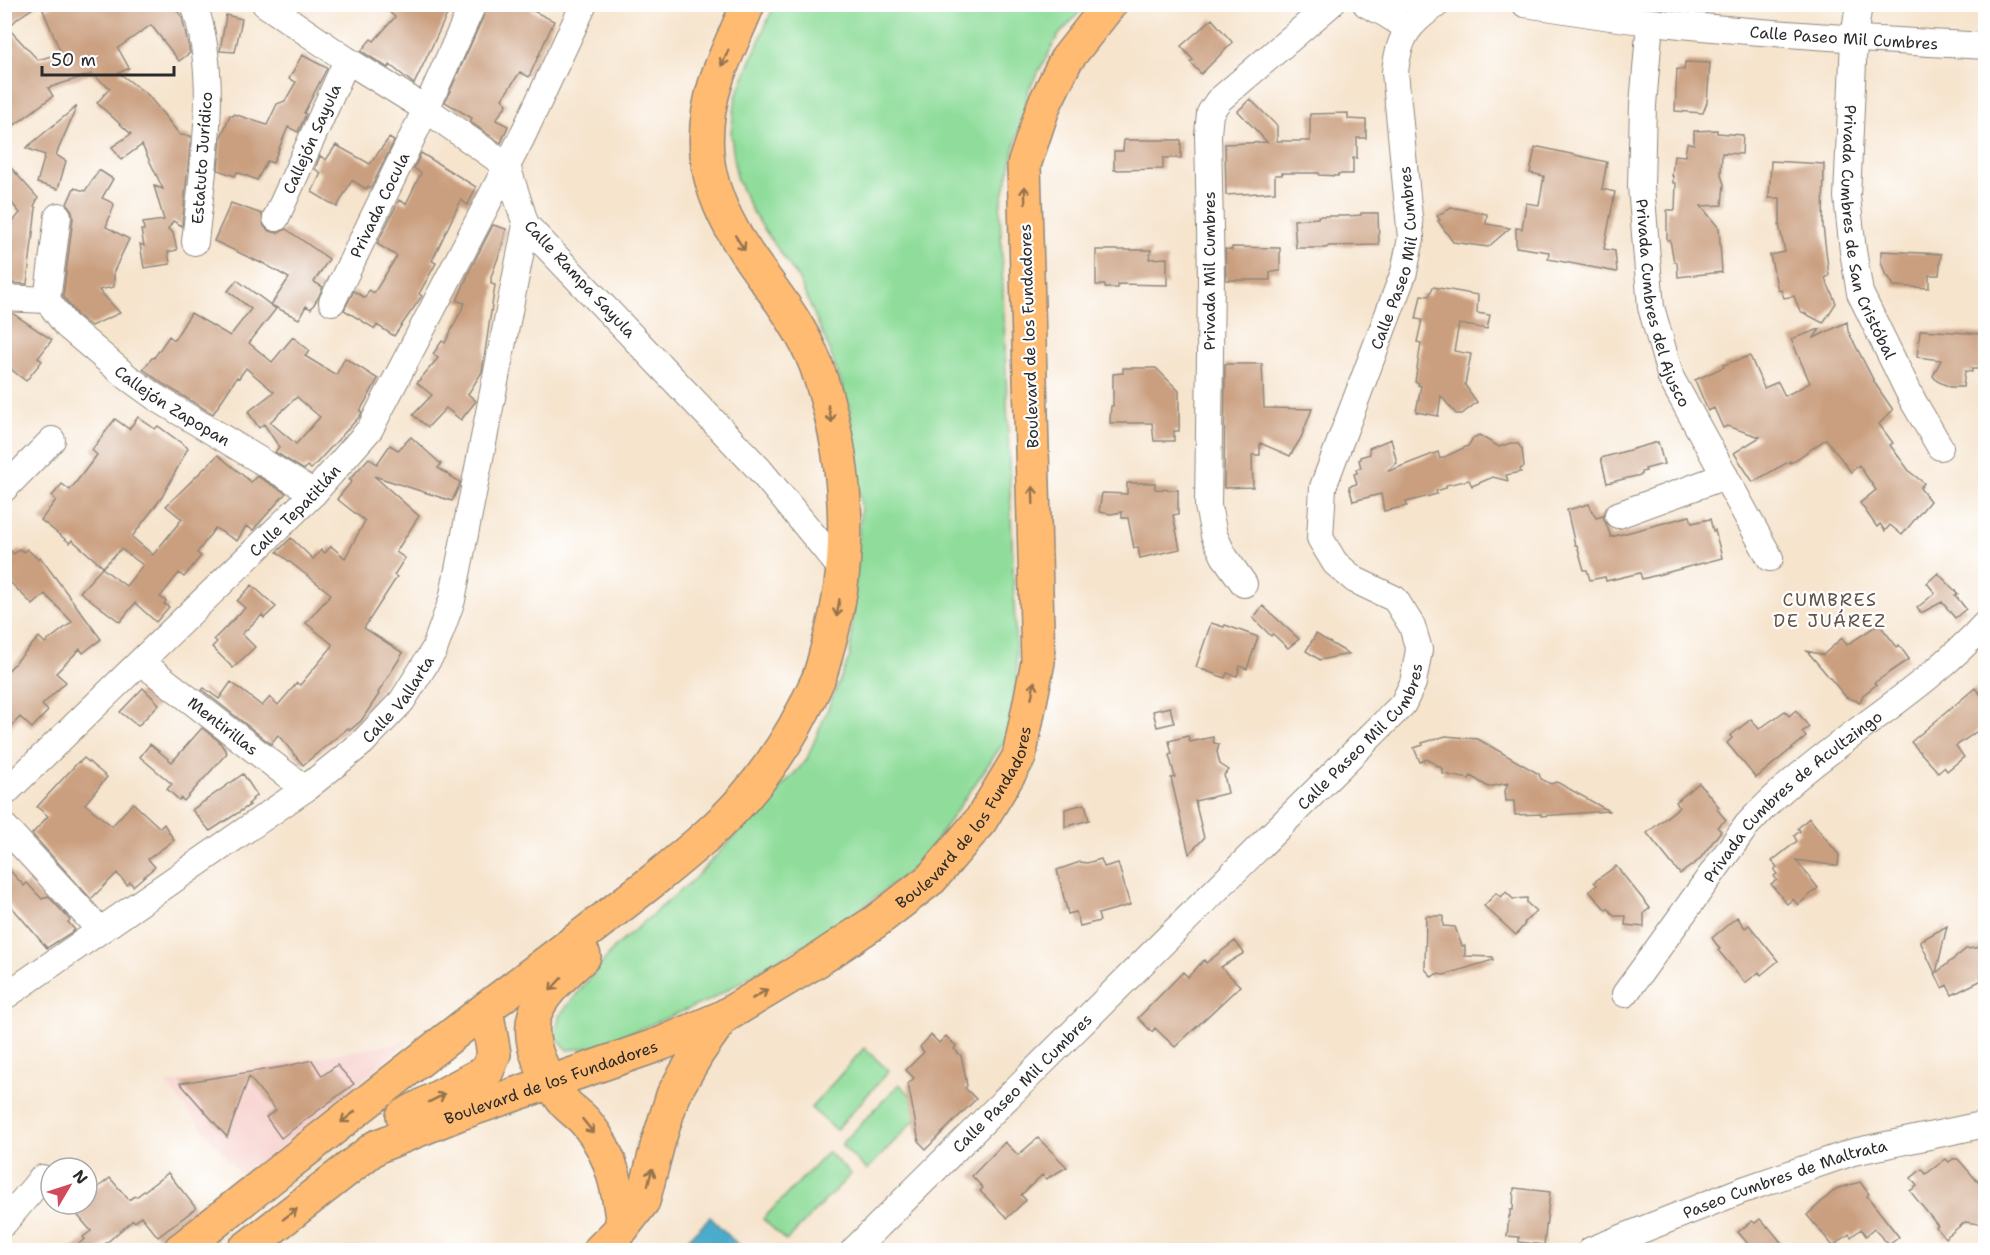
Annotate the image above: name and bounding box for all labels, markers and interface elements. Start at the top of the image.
street label: Calle Paseo Mil Cumbres [1749,21,1939,54]
scale bar [42,39,174,77]
text: 50 m [51,48,96,72]
one-way arrow [719,49,731,67]
street label: Callejón Sayula [278,80,346,197]
street label: Estatuto Jurídico [187,91,217,225]
street label: Privada Cumbres de San Cristóbal [1836,104,1901,363]
street label: Privada Cocula [345,149,414,261]
street label: Calle Paseo Mil Cumbres [1365,165,1422,352]
one-way arrow [1019,186,1031,206]
street label: Privada Mil Cumbres [1199,191,1220,351]
street label: Privada Cumbres del Ajusco [1632,198,1695,411]
street label: Calle Rampa Sayula [520,216,640,342]
street label: Boulevard de los Fundadores [1015,223,1043,449]
one-way arrow [735,234,747,251]
street label: Callejón Zapopan [110,360,234,451]
one-way arrow [824,404,836,423]
street label: Calle Tepatitlán [244,460,345,561]
one-way arrow [1027,486,1039,506]
district label: CUMBRES DE JUÁREZ [1773,588,1887,633]
one-way arrow [832,597,843,617]
street label: Calle Vallarta [357,652,438,747]
street label: Calle Paseo Mil Cumbres [1292,661,1427,814]
one-way arrow [1028,680,1039,700]
street label: Mentirillas [184,692,263,760]
street label: Privada Cumbres de Acultzingo [1698,706,1886,887]
street label: Boulevard de los Fundadores [891,724,1035,913]
one-way arrow [549,976,563,991]
one-way arrow [751,988,768,1000]
street label: Calle Paseo Mil Cumbres [948,1009,1096,1157]
street label: Boulevard de los Fundadores [441,1035,660,1129]
one-way arrow [428,1091,446,1103]
one-way arrow [341,1111,357,1124]
one-way arrow [581,1118,594,1134]
street label: Paseo Cumbres de Maltrata [1680,1135,1889,1223]
north arrow [39,1156,99,1216]
text: N [68,1165,92,1188]
one-way arrow [644,1167,656,1186]
one-way arrow [282,1208,298,1221]

